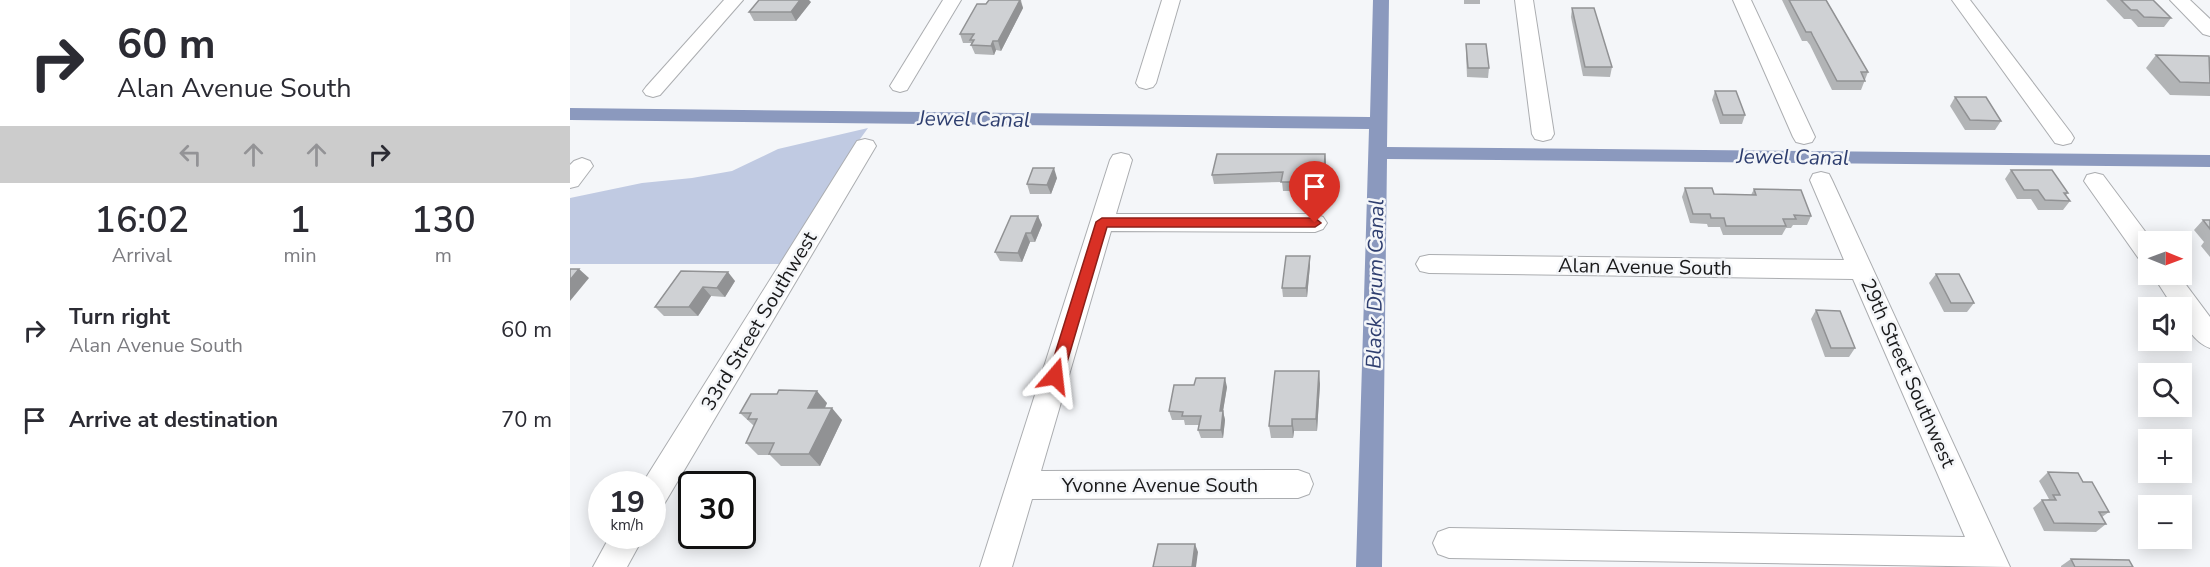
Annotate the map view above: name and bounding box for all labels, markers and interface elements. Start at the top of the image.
text: 60 m [117,16,216,73]
icon: right [18,24,96,102]
text: Alan Avenue South [117,70,352,107]
water label: Jewel Canal [917,104,1030,134]
icon: left [174,138,207,171]
icon: ahead [237,138,270,171]
icon: ahead [300,138,333,171]
icon: right [363,138,396,171]
water label: Jewel Canal [1736,142,1849,172]
pin [1289,161,1340,223]
icon: arrive [1298,170,1331,203]
text: 16:02 [94,196,189,245]
text: 1 [289,196,311,245]
text: 130 [411,196,476,245]
water label: Black Drum Canal [1360,199,1390,369]
street label: 33rd Street Southwest [695,226,824,416]
north arrow [2138,231,2192,285]
map controls [2138,231,2192,549]
text: Arrival [112,242,172,269]
text: min [284,242,317,269]
text: m [435,242,452,269]
street label: Alan Avenue South [1558,252,1732,282]
street label: 29th Street Southwest [1854,274,1962,473]
button: sound [2138,297,2192,351]
text: Turn right [69,302,170,332]
icon: right [18,314,51,347]
text: 60 m [501,315,552,345]
text: Alan Avenue South [69,332,243,359]
position arrow [1023,344,1087,408]
button: search [2138,363,2192,417]
icon: arrive [18,404,51,437]
text: Arrive at destination [69,405,278,435]
text: 70 m [501,405,552,435]
button: + [2138,429,2192,483]
speed limit sign: 30 [678,471,756,549]
street label: Yvonne Avenue South [1061,472,1258,499]
text: 19 [609,482,645,523]
button: − [2138,495,2192,549]
text: km/h [610,515,644,535]

